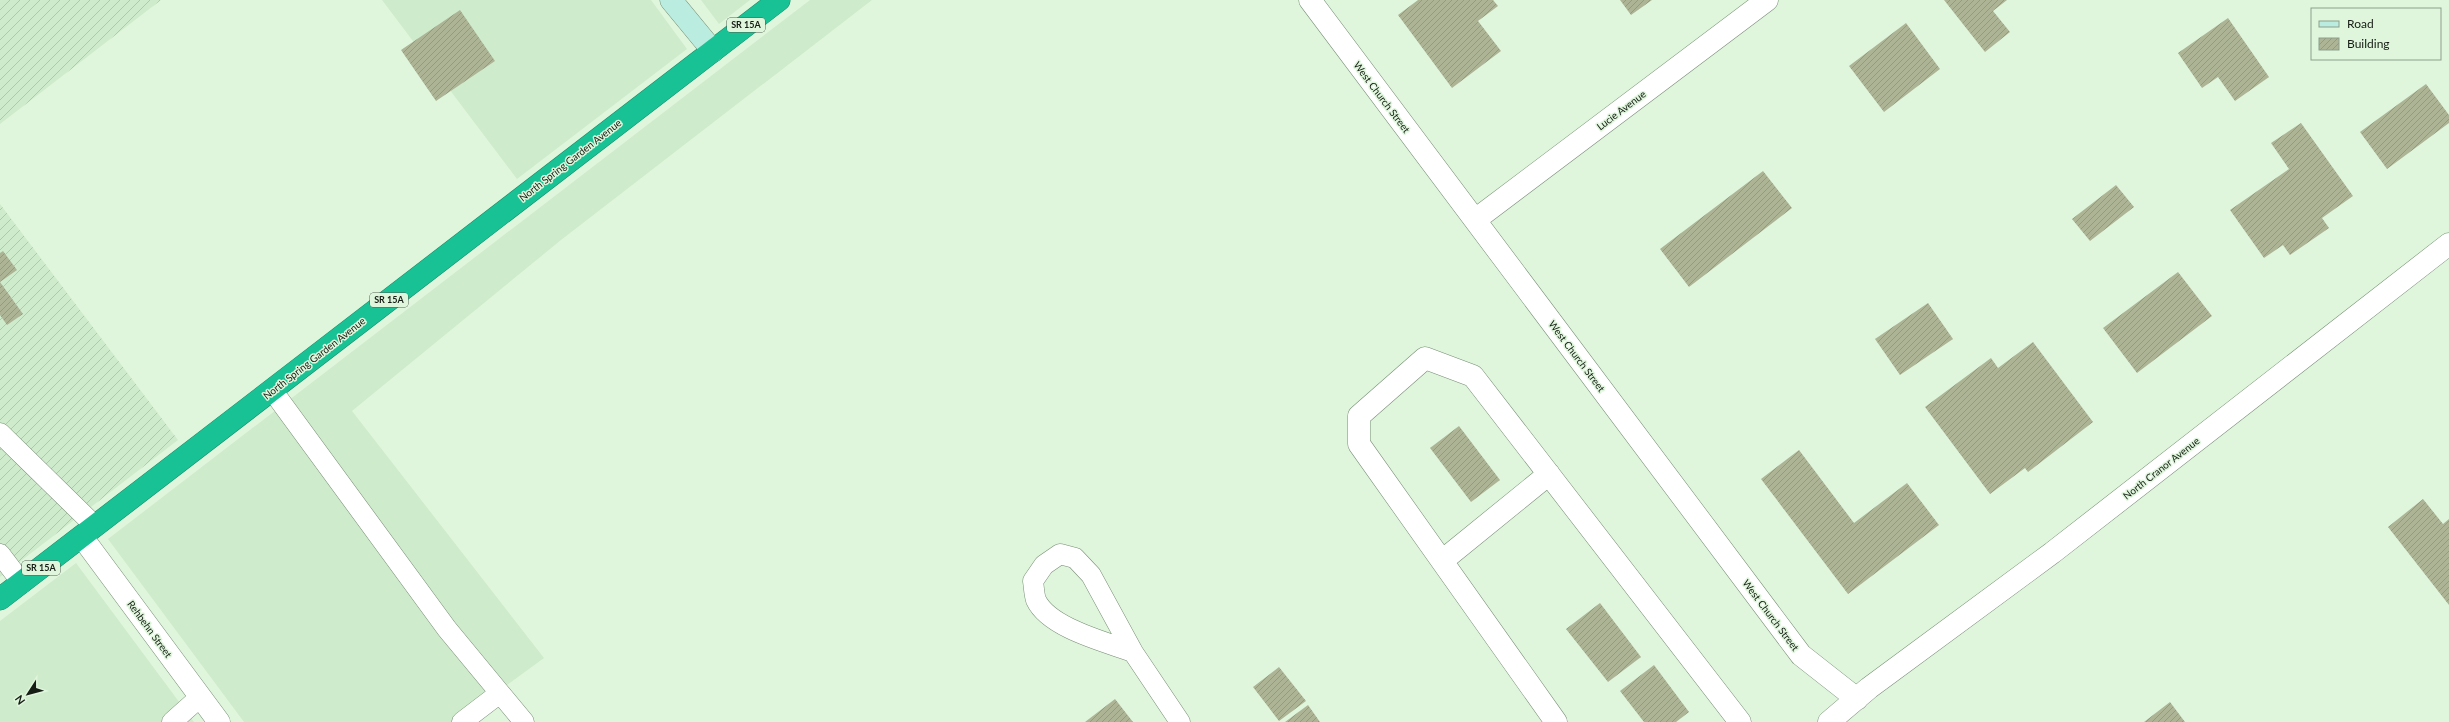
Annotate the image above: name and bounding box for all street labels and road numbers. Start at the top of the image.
road number: SR 15A [727,18,765,32]
street label: West Church Street [1351,59,1413,135]
street label: Lucie Avenue [1594,88,1648,132]
street label: North Spring Garden Avenue [517,116,623,204]
road number: SR 15A [370,293,408,307]
street label: North Spring Garden Avenue [261,314,367,402]
street label: West Church Street [1546,318,1608,394]
street label: North Cranor Avenue [2120,434,2202,502]
road number: SR 15A [22,561,60,575]
street label: West Church Street [1740,577,1802,653]
street label: Rehbehn Street [125,598,175,660]

